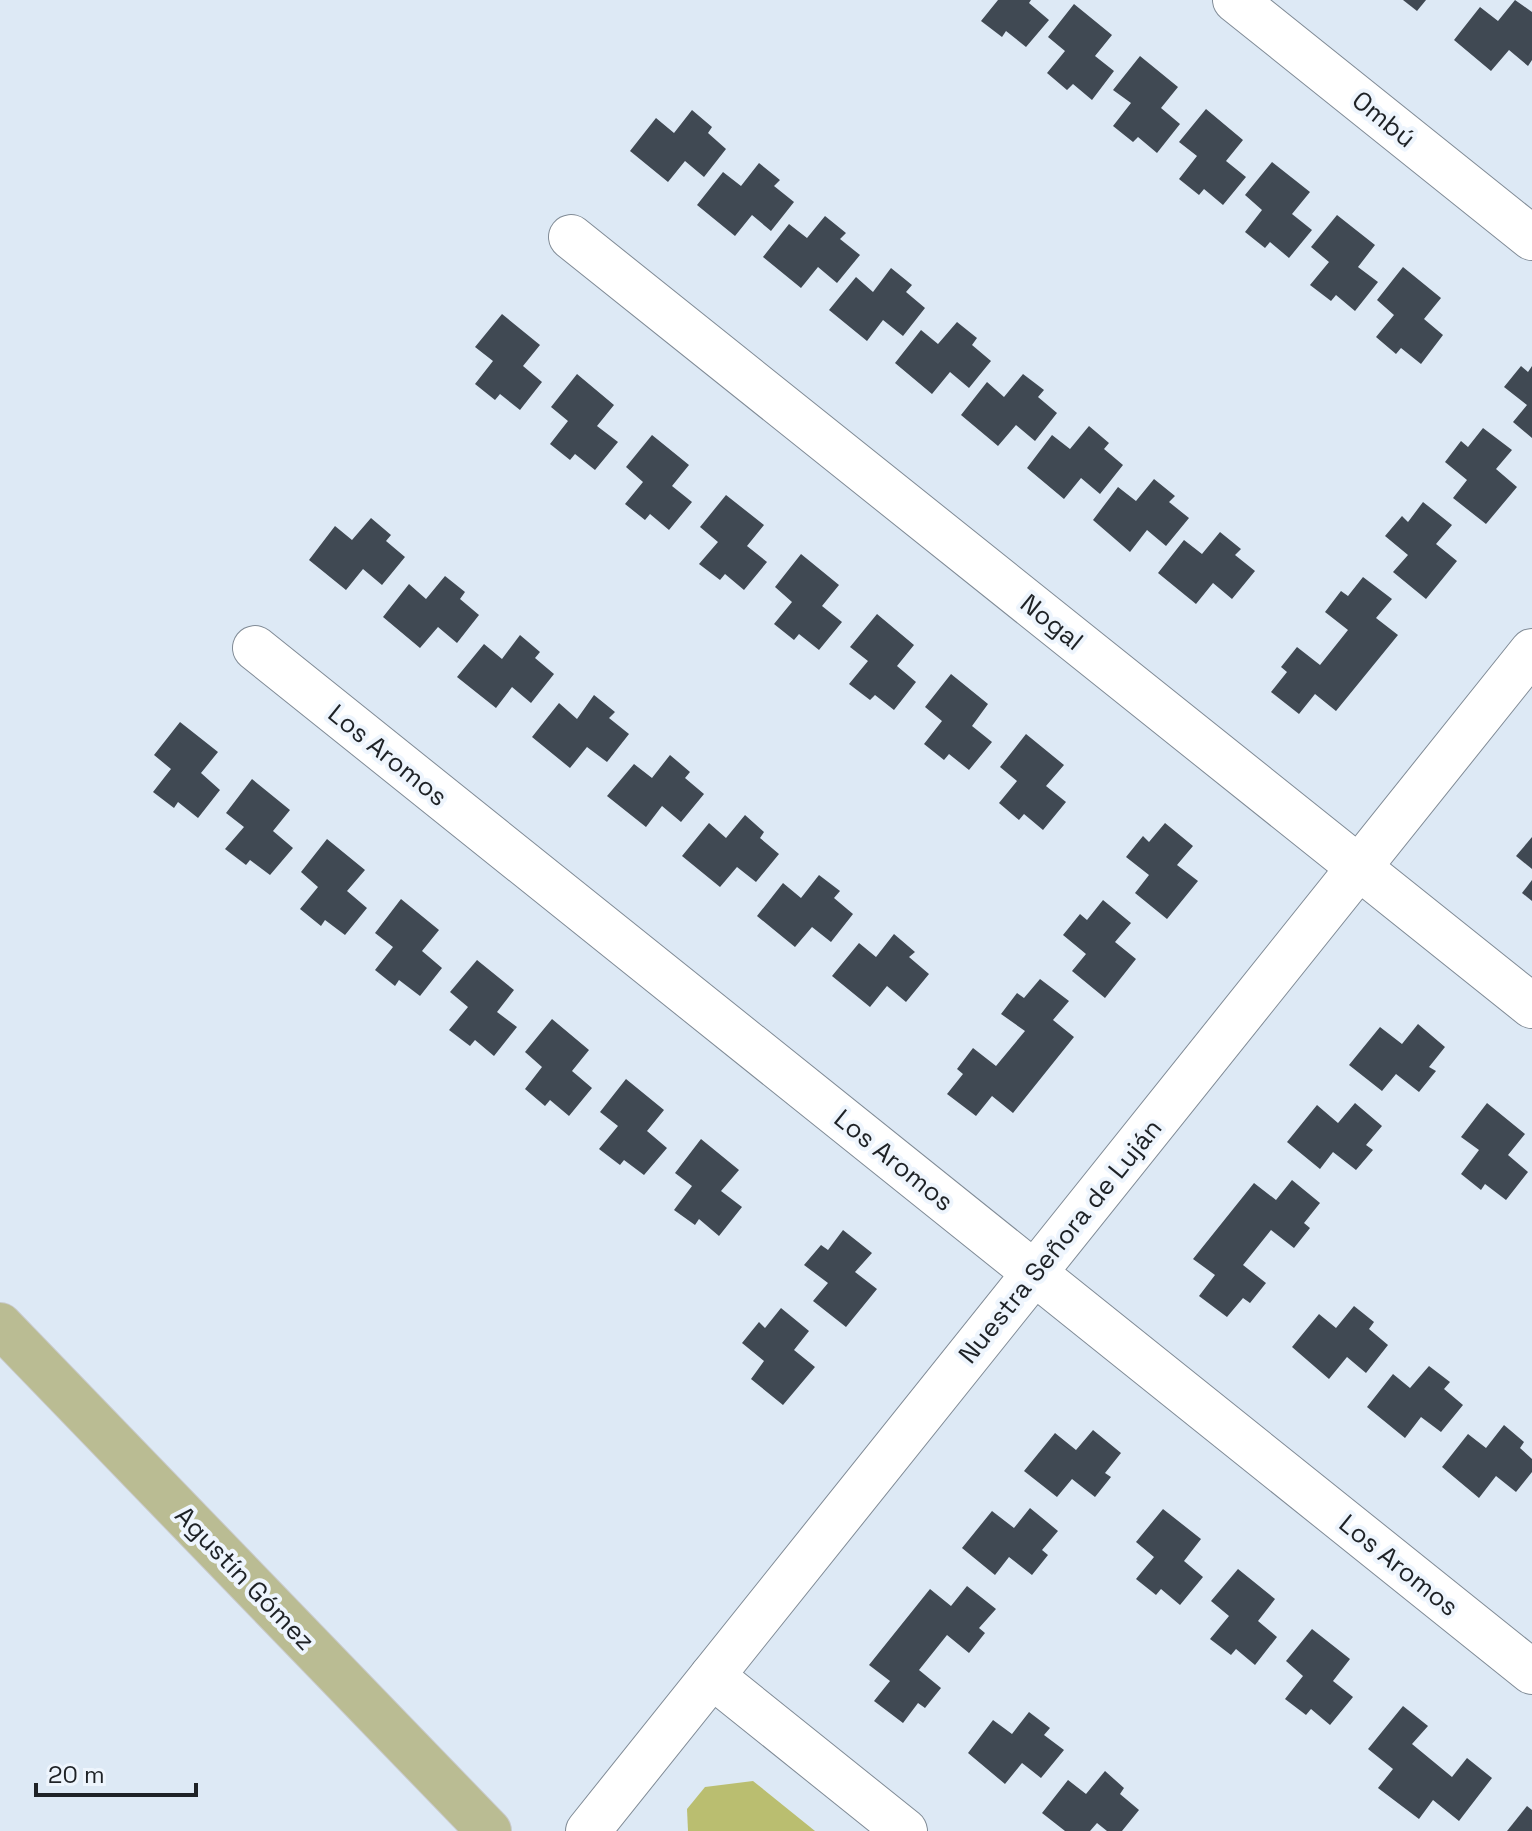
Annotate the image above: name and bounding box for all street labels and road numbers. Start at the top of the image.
street label: Ombú [1345,83,1423,155]
street label: Nogal [1014,586,1090,658]
street label: Los Aromos [321,696,455,814]
street label: Los Aromos [827,1101,961,1219]
street label: Nuestra Señora de Luján [951,1112,1169,1370]
street label: Agustín Gómez [168,1499,322,1657]
street label: Los Aromos [1332,1506,1466,1624]

